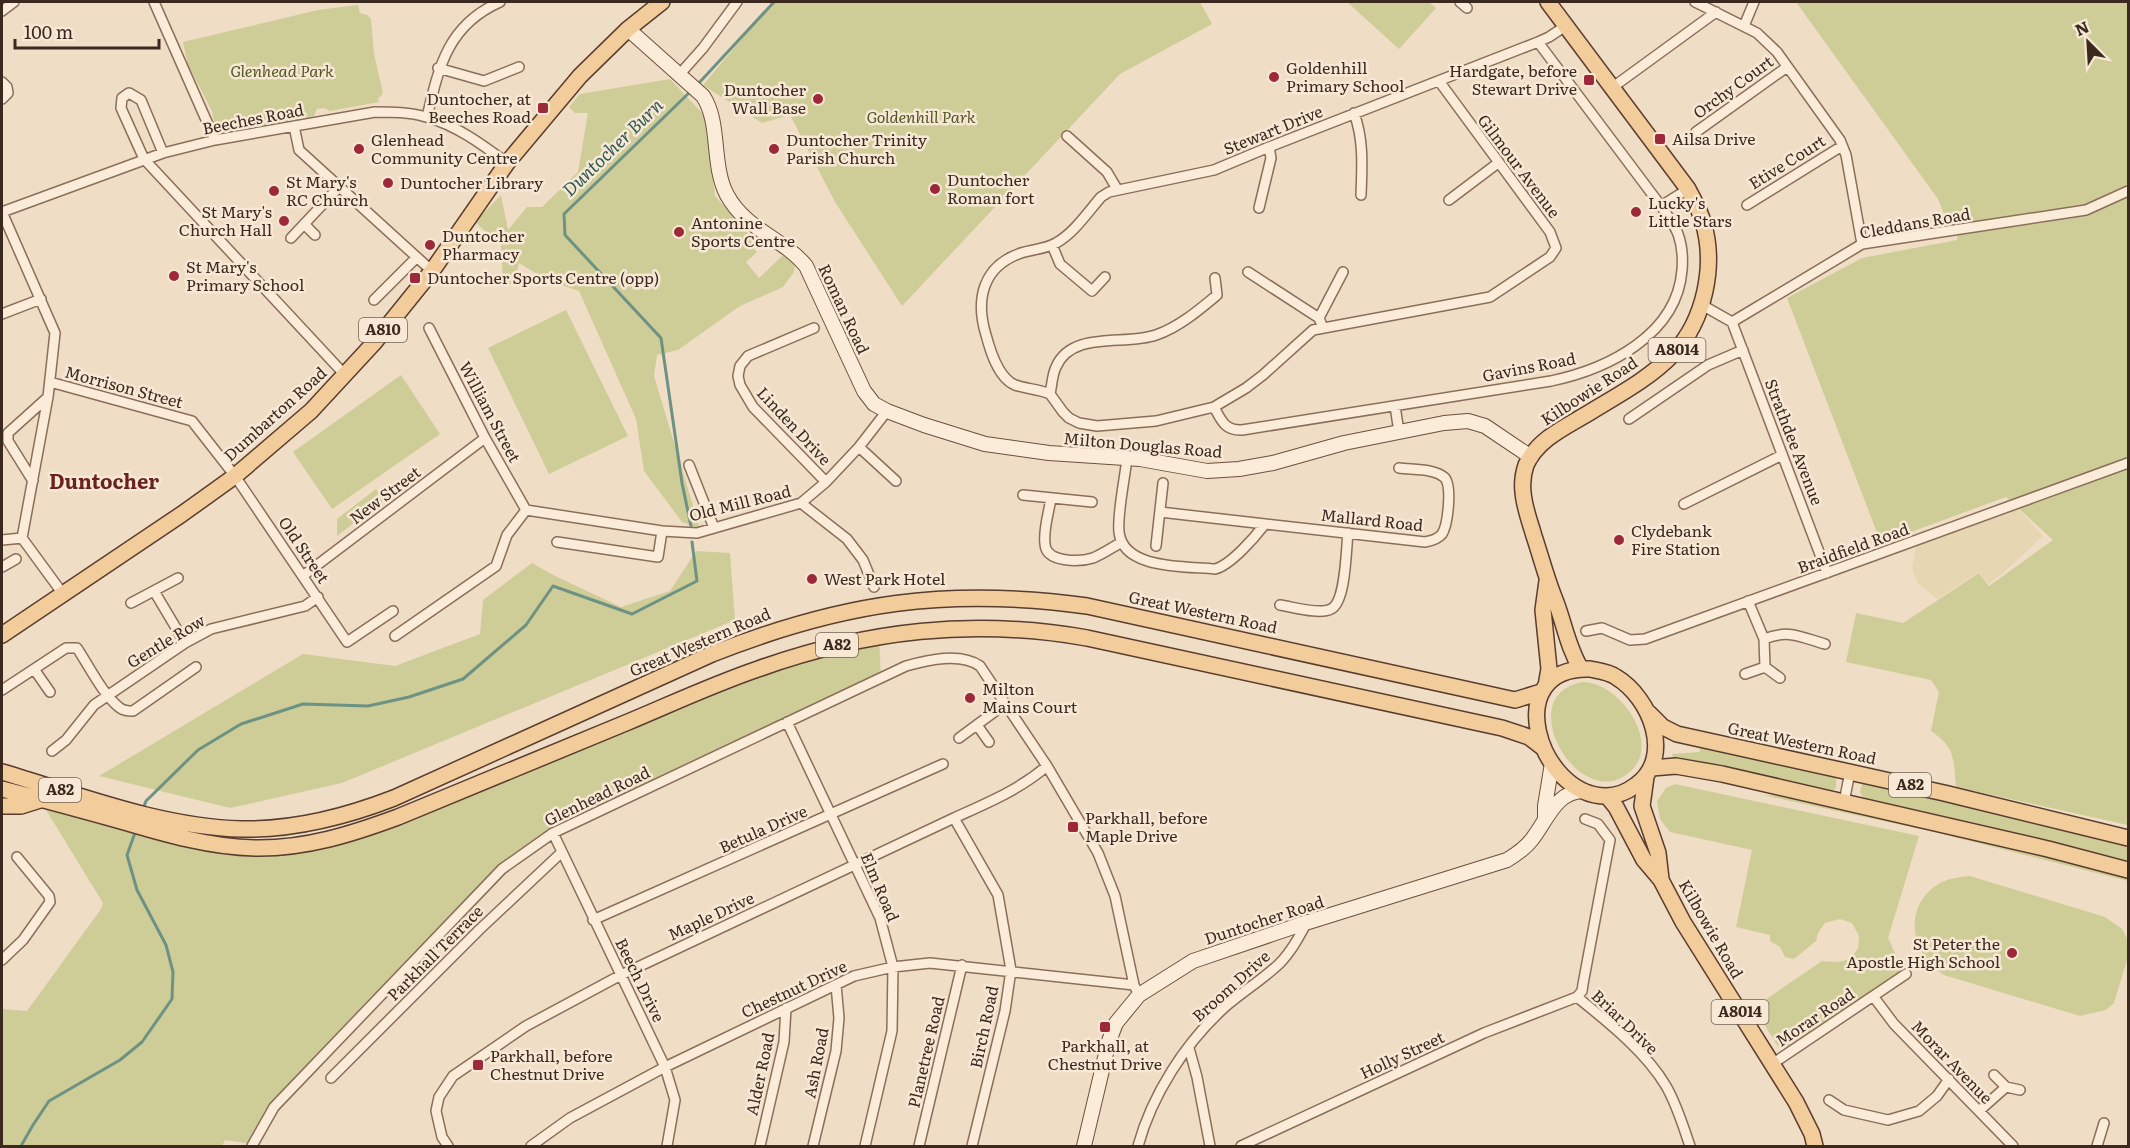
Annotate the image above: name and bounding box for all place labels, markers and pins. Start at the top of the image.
place label: Goldenhill Primary School [1286,55,1404,97]
place label: Hardgate, before Stewart Drive [1449,58,1577,100]
marker: Goldenhill Primary School [1267,70,1281,84]
marker: Hardgate, before Stewart Drive [1582,73,1596,87]
place label: Duntocher Wall Base [724,77,806,119]
place label: Duntocher, at Beeches Road [426,86,532,128]
marker: Duntocher Wall Base [811,92,825,106]
marker: Duntocher, at Beeches Road [536,101,550,115]
place label: Ailsa Drive [1672,126,1756,150]
place label: Glenhead Community Centre [371,127,518,169]
place label: Duntocher Trinity Parish Church [786,127,928,169]
marker: Ailsa Drive [1653,132,1667,146]
marker: Glenhead Community Centre [352,142,366,156]
marker: Duntocher Trinity Parish Church [767,142,781,156]
place label: Duntocher Roman fort [947,167,1035,209]
place label: St Mary's RC Church [286,169,369,211]
place label: Duntocher Library [400,170,544,194]
marker: Duntocher Library [381,176,395,190]
marker: Duntocher Roman fort [928,182,942,196]
marker: St Mary's RC Church [267,184,281,198]
place label: Lucky's Little Stars [1648,190,1732,232]
place label: St Mary's Church Hall [179,199,272,241]
marker: Lucky's Little Stars [1629,205,1643,219]
place label: Antonine Sports Centre [691,210,795,252]
marker: St Mary's Church Hall [277,214,291,228]
place label: Duntocher Pharmacy [442,223,525,265]
marker: Antonine Sports Centre [672,225,686,239]
marker: Duntocher Pharmacy [423,238,437,252]
place label: St Mary's Primary School [186,254,304,296]
place label: Duntocher Sports Centre (opp) [427,265,659,289]
marker: St Mary's Primary School [167,269,181,283]
marker: Duntocher Sports Centre (opp) [408,271,422,285]
place label: Clydebank Fire Station [1631,518,1721,560]
marker: Clydebank Fire Station [1612,533,1626,547]
place label: West Park Hotel [824,566,945,590]
marker: West Park Hotel [805,572,819,586]
place label: Milton Mains Court [982,676,1078,718]
marker: Milton Mains Court [963,691,977,705]
place label: Parkhall, before Maple Drive [1085,805,1207,847]
marker: Parkhall, before Maple Drive [1066,820,1080,834]
place label: St Peter the Apostle High School [1846,931,2000,973]
marker: St Peter the Apostle High School [2005,946,2019,960]
marker: Parkhall, at Chestnut Drive [1098,1020,1112,1034]
place label: Parkhall, at Chestnut Drive [1048,1033,1162,1075]
place label: Parkhall, before Chestnut Drive [490,1043,612,1085]
marker: Parkhall, before Chestnut Drive [471,1058,485,1072]

